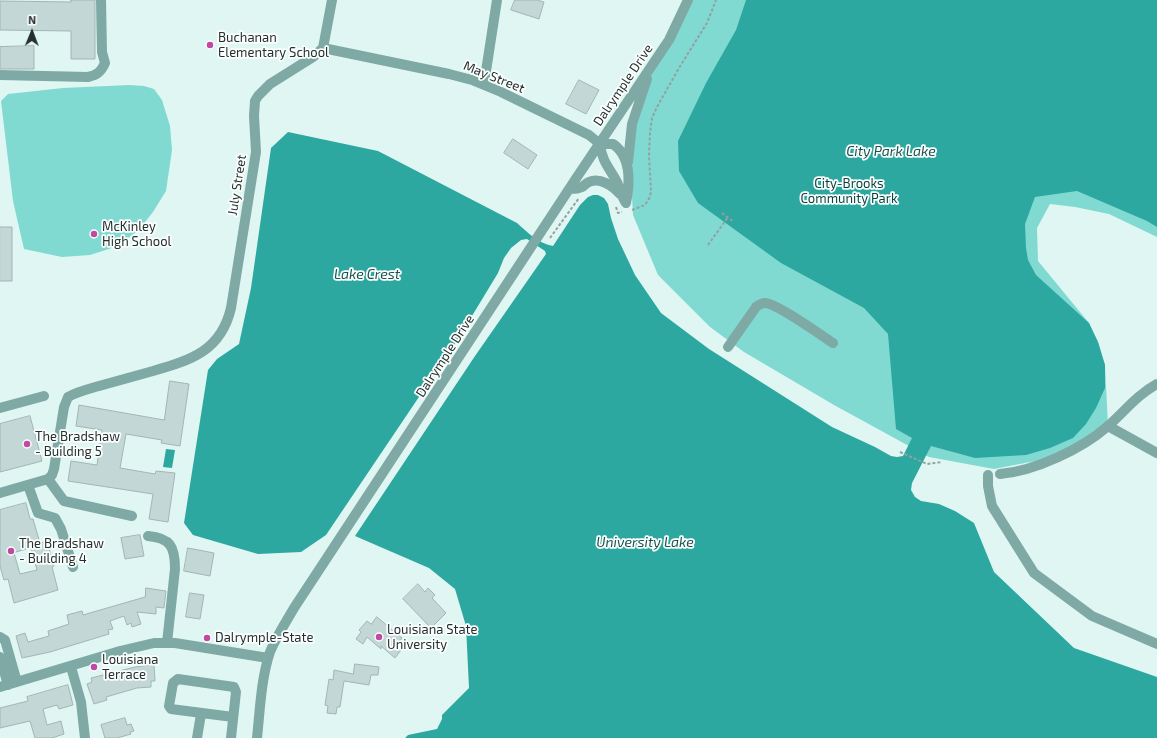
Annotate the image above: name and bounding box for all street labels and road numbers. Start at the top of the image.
street label: Dalrymple Drive [590,41,656,129]
street label: May Street [461,58,527,96]
street label: July Street [225,154,249,216]
street label: Dalrymple Drive [413,312,477,400]

